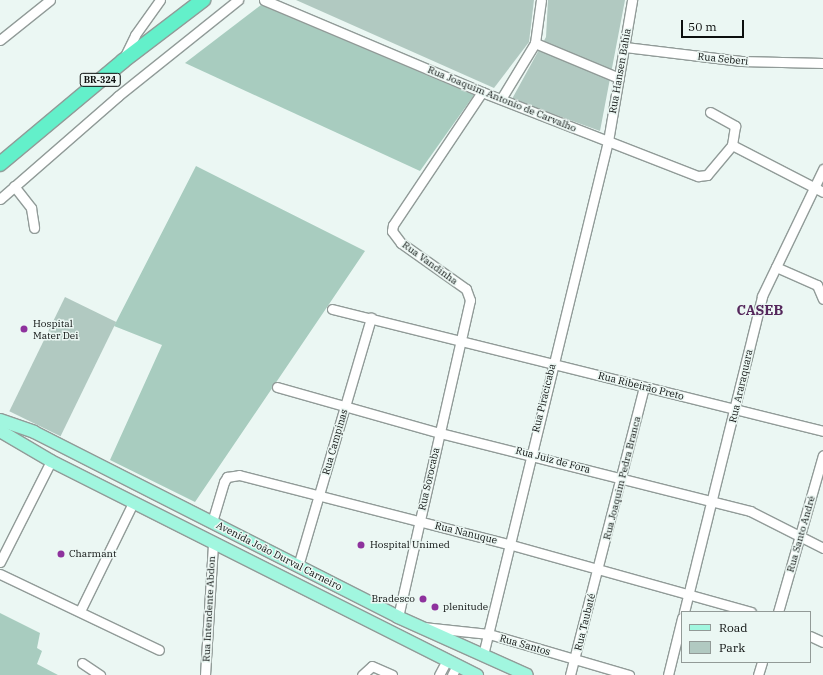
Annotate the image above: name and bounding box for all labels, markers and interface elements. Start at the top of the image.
scale bar [683,12,746,38]
text: 50 m [688,19,717,34]
street label: Rua Hansen Bahia [607,27,633,115]
street label: Rua Seberi [697,50,749,68]
street label: Rua Joaquim Antonio de Carvalho [426,64,578,134]
road number: BR-324 [79,73,121,87]
street label: Rua Vandinha [400,239,460,287]
district label: CASEB [737,302,783,318]
place label: Hospital Mater Dei [33,317,78,340]
marker: Hospital Mater Dei [18,323,30,335]
street label: Rua Araraquara [727,348,755,424]
street label: Rua Piracicaba [530,362,558,434]
street label: Rua Ribeirão Preto [597,370,685,402]
street label: Rua Campinas [320,408,350,476]
street label: Rua Joaquim Pedra Branca [601,415,643,541]
street label: Rua Juiz de Fora [514,444,592,476]
street label: Rua Sorocaba [416,446,442,512]
street label: Rua Santo André [784,494,818,574]
street label: Avenida João Durval Carneiro [214,519,344,593]
street label: Rua Nanuque [434,519,498,547]
marker: Hospital Unimed [355,539,367,551]
place label: Hospital Unimed [370,539,450,551]
place label: Charmant [69,548,117,560]
marker: Charmant [56,549,66,559]
street label: Rua Intendente Abdon [200,556,218,662]
street label: Rua Taubaté [572,592,598,652]
place label: Bradesco [371,593,415,605]
marker: Bradesco [418,594,428,604]
place label: plenitude [443,601,488,613]
marker: plenitude [430,602,440,612]
legend [681,611,811,663]
text: Road [719,620,748,635]
street label: Rua Santos [498,632,552,658]
text: Park [719,640,745,655]

